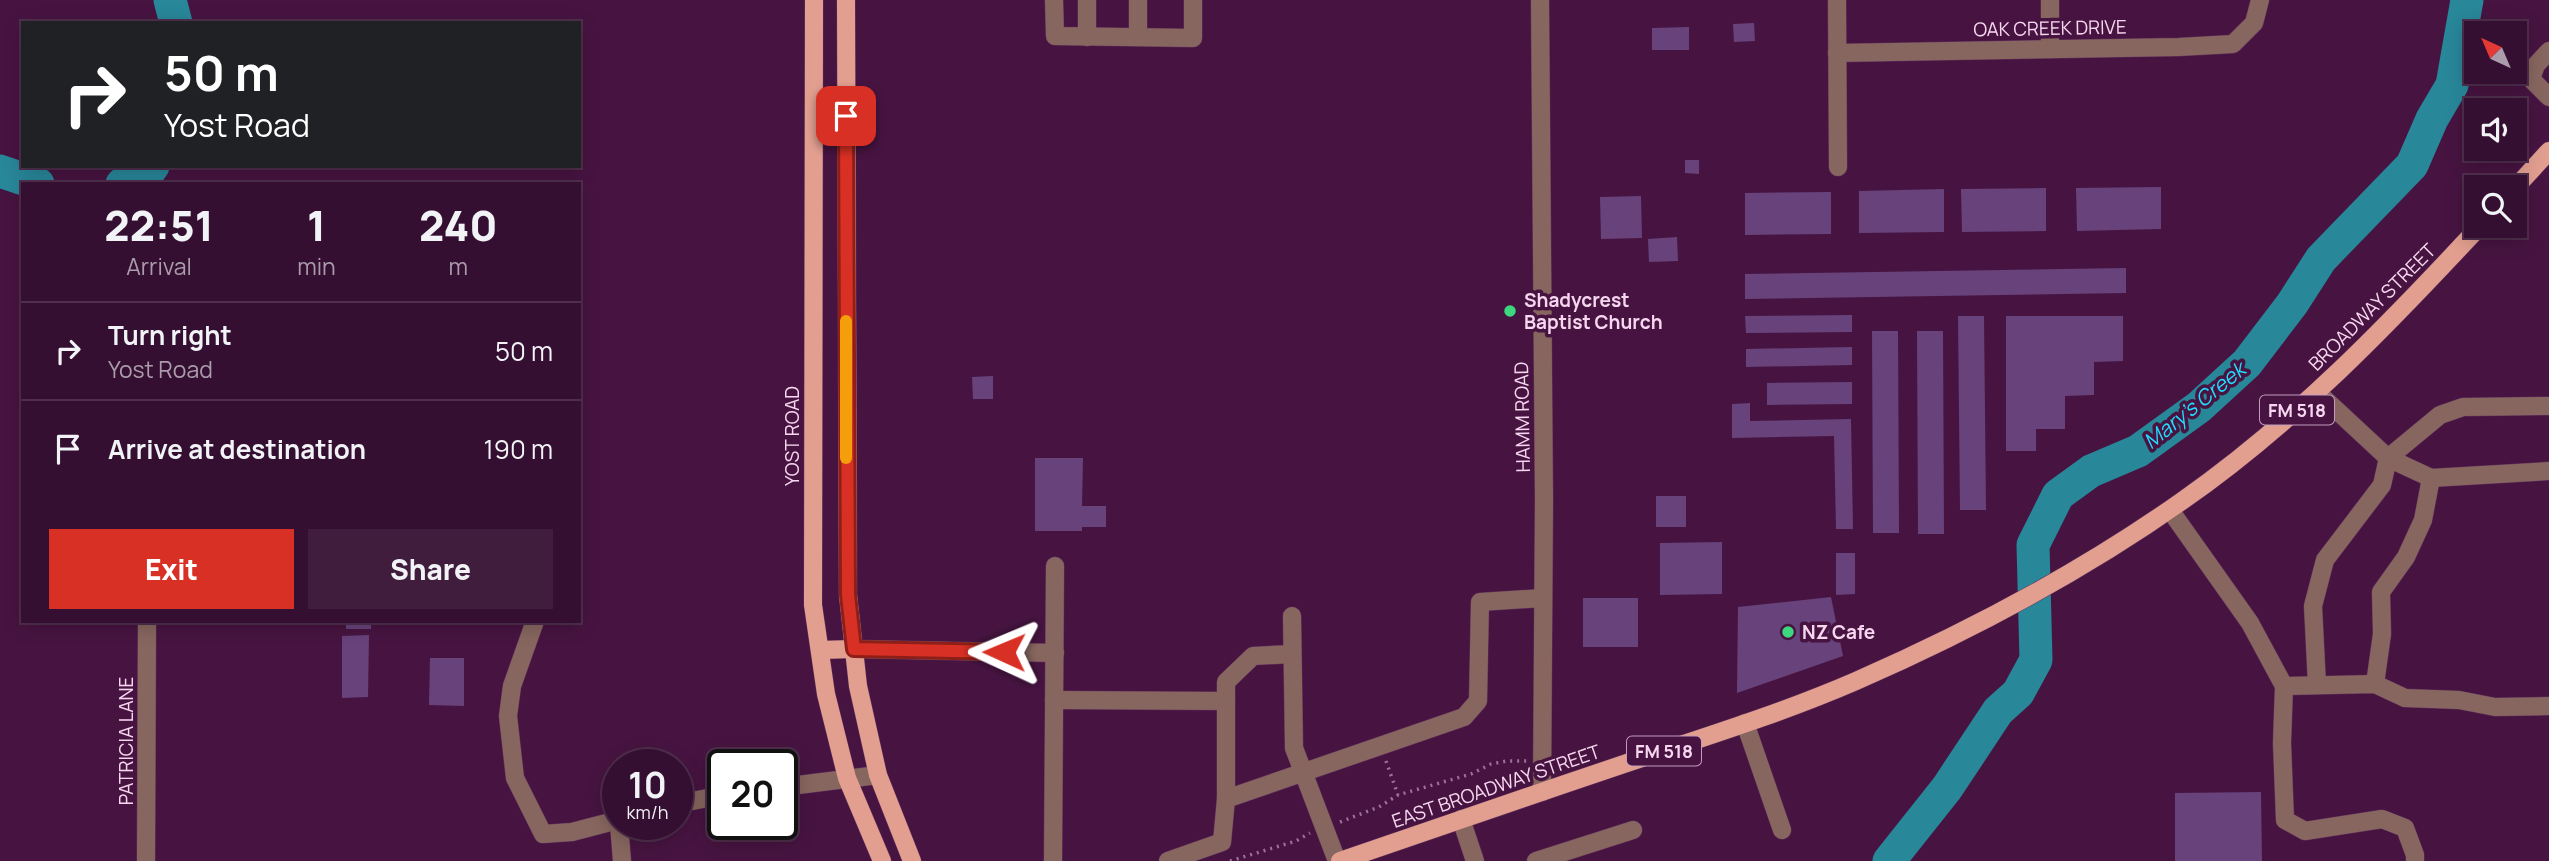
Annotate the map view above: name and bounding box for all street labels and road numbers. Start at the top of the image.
street label: OAK CREEK DRIVE [1973,14,2127,42]
street label: BROADWAY STREET [2303,237,2442,376]
street label: HAMM ROAD [1508,361,1536,473]
street label: YOST ROAD [779,386,805,486]
road number: FM 518 [2260,396,2334,424]
street label: PATRICIA LANE [113,677,139,805]
road number: FM 518 [1627,736,1701,766]
street label: EAST BROADWAY STREET [1388,738,1604,834]

